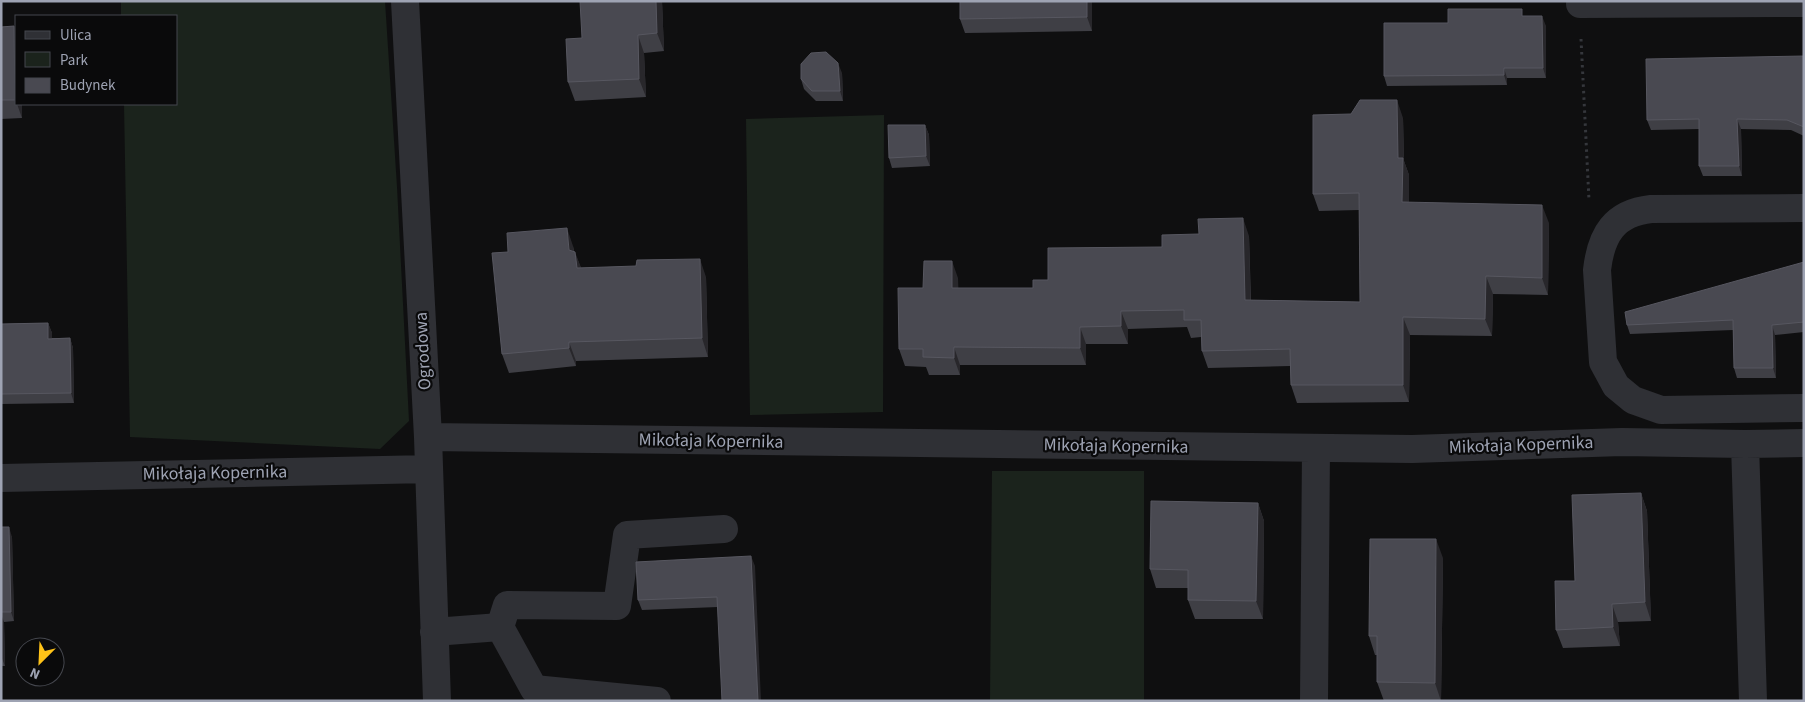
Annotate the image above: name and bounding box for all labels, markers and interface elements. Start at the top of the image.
legend [15,15,178,105]
text: Ulica [60,25,91,46]
text: Park [60,50,89,71]
text: Budynek [60,75,116,96]
street label: Ogrodowa [408,311,438,391]
street label: Mikołaja Kopernika [638,427,784,455]
street label: Mikołaja Kopernika [1448,430,1594,460]
street label: Mikołaja Kopernika [1043,432,1189,460]
street label: Mikołaja Kopernika [142,459,288,487]
north arrow [15,637,65,687]
text: N [27,662,43,684]

